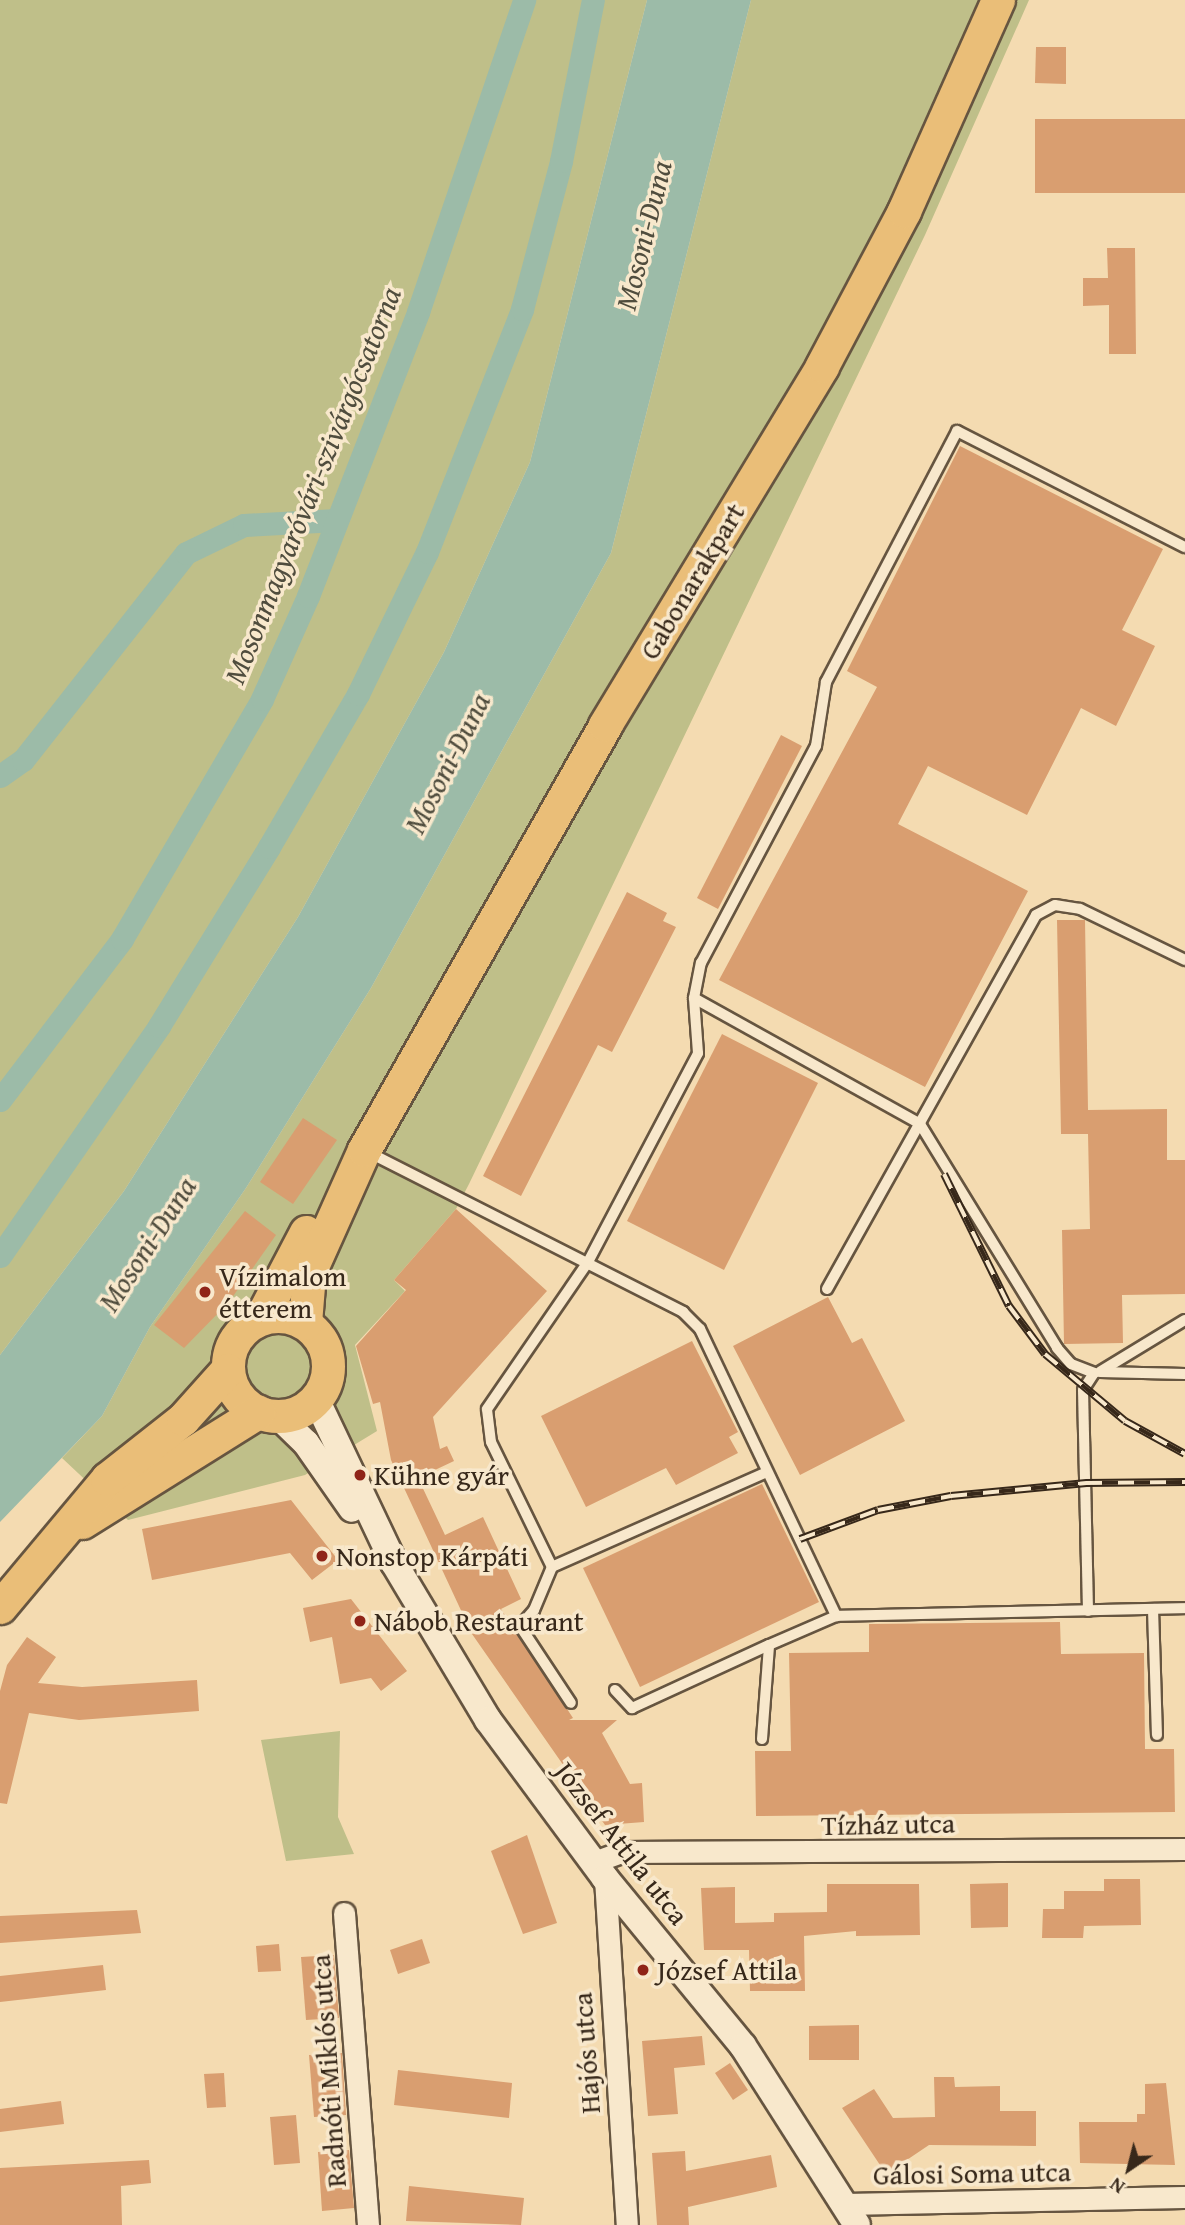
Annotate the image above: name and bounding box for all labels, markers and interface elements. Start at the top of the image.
water label: Mosoni-Duna [607,157,679,313]
water label: Mosonmagyaróvári-szivárgócsatorna [216,281,408,689]
street label: Gabonarakpart [632,497,752,665]
water label: Mosoni-Duna [396,687,498,839]
water label: Mosoni-Duna [90,1170,204,1318]
place label: Vízimalom étterem [219,1259,346,1325]
marker: Vízimalom étterem [197,1284,213,1300]
place label: Kühne gyár [374,1458,509,1492]
marker: Kühne gyár [352,1467,368,1483]
place label: Nonstop Kárpáti [336,1539,528,1573]
marker: Nonstop Kárpáti [314,1548,330,1564]
place label: Nábob Restaurant [374,1604,584,1638]
marker: Nábob Restaurant [352,1613,368,1629]
street label: József Attila utca [548,1755,696,1931]
street label: Tízház utca [821,1806,955,1842]
street label: Radnóti Miklós utca [303,1953,353,2189]
place label: József Attila [657,1953,797,1987]
marker: József Attila [635,1962,651,1978]
street label: Hajós utca [565,1991,607,2115]
north arrow [1094,2134,1164,2204]
street label: Gálosi Soma utca [873,2154,1071,2192]
text: N [1104,2171,1130,2201]

